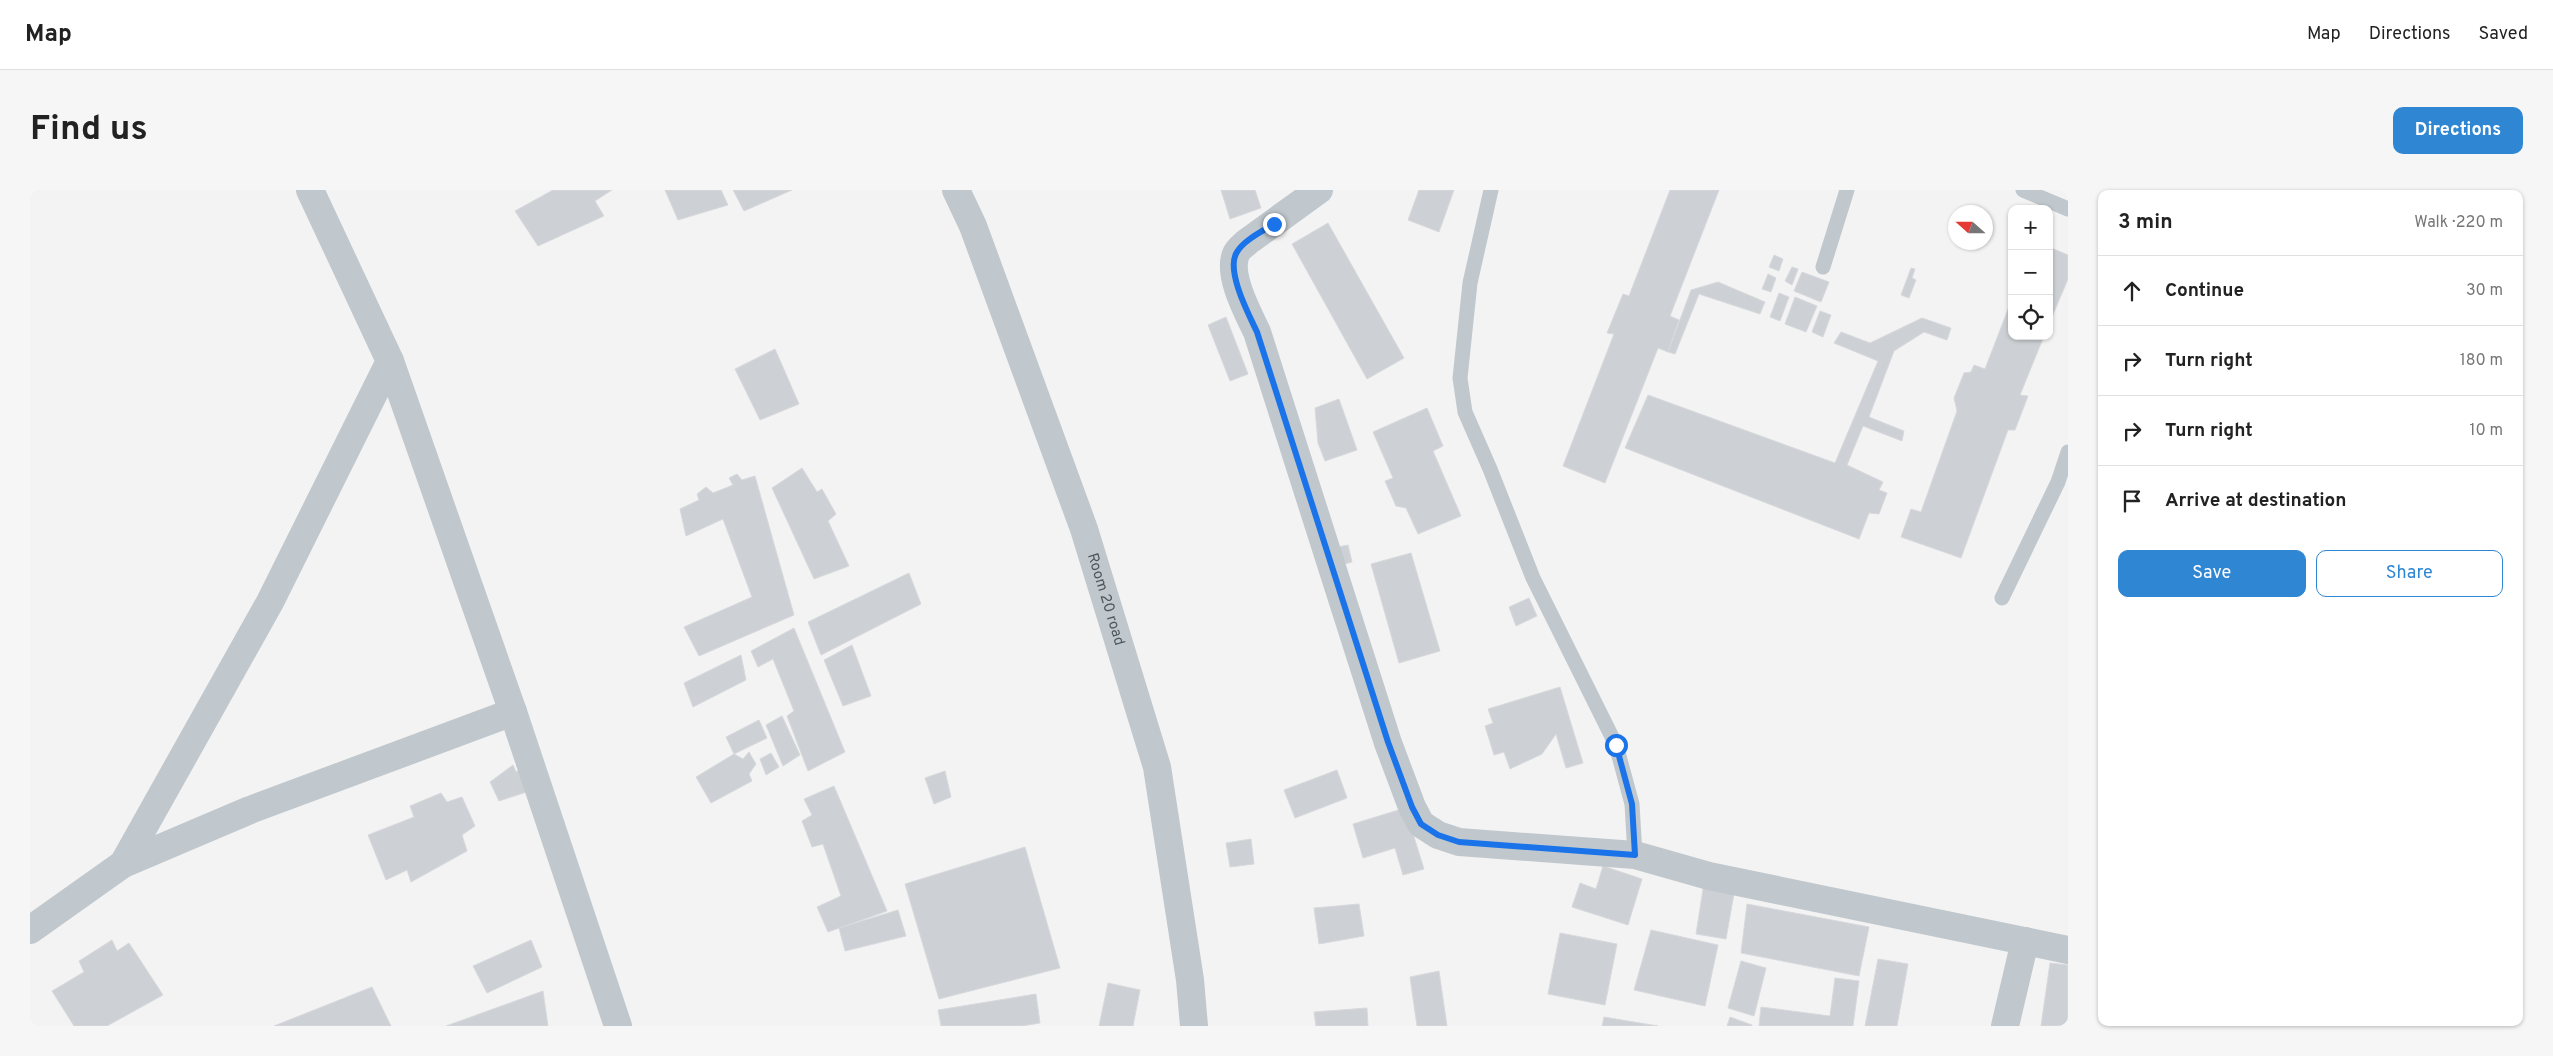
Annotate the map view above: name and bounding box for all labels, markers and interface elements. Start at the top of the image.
text: Map [25,20,72,50]
text: Map [2307,23,2341,46]
text: Directions [2369,23,2451,46]
text: Saved [2479,23,2528,46]
button: Directions [2393,107,2523,154]
text: Find us [30,108,148,152]
north arrow [1948,205,1993,250]
map controls [2008,205,2053,340]
button: + [2008,205,2053,250]
text: 3 min [2118,209,2173,236]
route end [1263,213,1286,236]
text: Walk · 220 m [2414,213,2503,233]
button: − [2008,250,2053,295]
icon: ahead [2118,277,2146,305]
text: Continue [2165,279,2244,303]
text: 30 m [2466,281,2503,301]
button: locate [2008,295,2053,340]
icon: right [2118,347,2146,375]
text: Turn right [2165,349,2253,373]
text: 180 m [2460,351,2503,371]
icon: right [2118,417,2146,445]
text: Turn right [2165,419,2253,443]
text: 10 m [2469,421,2503,441]
icon: arrive [2118,487,2146,515]
text: Arrive at destination [2165,489,2346,513]
button: Save [2118,550,2306,597]
button: Share [2316,550,2503,597]
street label: Room 20 road [1082,551,1129,648]
route start [1605,734,1628,757]

